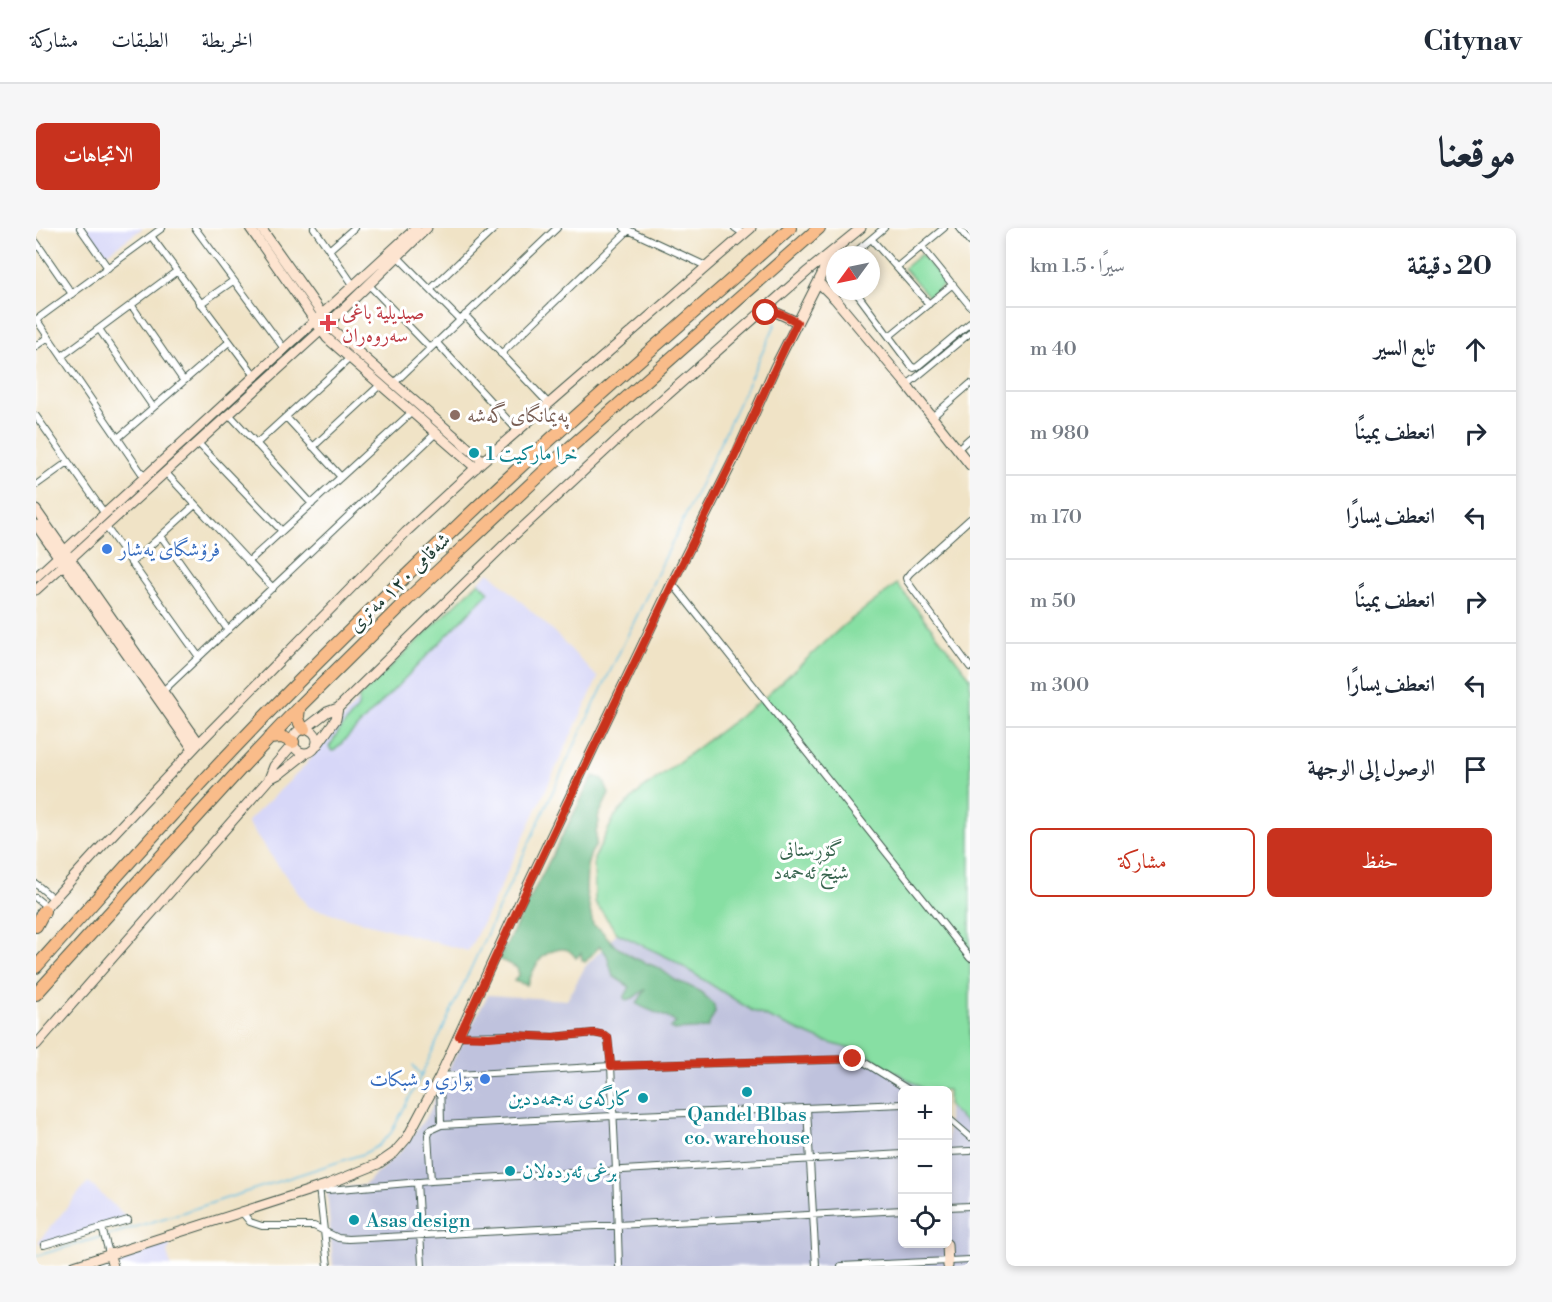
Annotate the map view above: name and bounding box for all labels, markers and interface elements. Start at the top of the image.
text: Citynav [1423,24,1522,59]
text: مشاركة [30,28,78,54]
text: الطبقات [111,28,168,54]
text: الخريطة [201,28,253,54]
button: الاتجاهات [36,123,160,190]
text: موقعنا [1438,127,1516,180]
north arrow [826,246,880,300]
text: 20 دقيقة [1407,250,1492,282]
text: سيرًا · 1.5 km [1030,254,1125,279]
route start [752,299,778,325]
place label: صيديلیة باغی سەروەران [342,301,424,349]
marker: صيديلیة باغی سەروەران [319,314,337,332]
icon: ahead [1459,333,1492,366]
text: تابع السير [1374,335,1435,362]
text: 40 m [1030,337,1077,362]
place label: پەیمانگای گەشە [467,401,570,430]
marker: پەیمانگای گەشە [448,408,462,422]
icon: right [1459,417,1492,450]
text: انعطف يمينًا [1355,419,1435,446]
text: 980 m [1030,421,1089,446]
place label: خرا ماركيت 1 [486,442,578,467]
marker: خرا ماركيت 1 [467,446,481,460]
icon: left [1459,501,1492,534]
text: انعطف يسارًا [1346,503,1435,530]
text: 170 m [1030,505,1082,530]
street label: شەقامی ١٢٠ مەتری [344,528,457,638]
place label: فرۆشگای یەشار [117,536,220,563]
marker: فرۆشگای یەشار [100,542,114,556]
icon: right [1459,585,1492,618]
text: انعطف يمينًا [1355,587,1435,614]
text: 50 m [1030,589,1076,614]
icon: left [1459,669,1492,702]
text: انعطف يسارًا [1346,671,1435,698]
text: 300 m [1030,673,1089,698]
icon: arrive [1459,753,1492,786]
text: الوصول إلى الوجهة [1307,755,1435,782]
button: مشاركة [1030,828,1255,897]
button: حفظ [1267,828,1492,897]
park label: گۆڕستانی شێخ ئەحمەد [773,838,849,890]
route end [839,1045,865,1071]
place label: بواري و شبكات [369,1068,473,1095]
marker: بواري و شبكات [478,1072,492,1086]
place label: کارگەی نەجمەددین [508,1084,631,1112]
marker: Qandel Blbas co. warehouse [740,1085,754,1099]
map controls [898,1086,952,1248]
button: + [898,1086,952,1140]
marker: کارگەی نەجمەددین [636,1091,650,1105]
place label: Qandel Blbas co. warehouse [684,1103,810,1151]
button: − [898,1140,952,1194]
place label: برغی ئەردەلان [522,1160,618,1185]
marker: برغی ئەردەلان [503,1164,517,1178]
button: locate [898,1194,952,1248]
place label: Asas design [365,1209,471,1234]
marker: Asas design [347,1213,361,1227]

